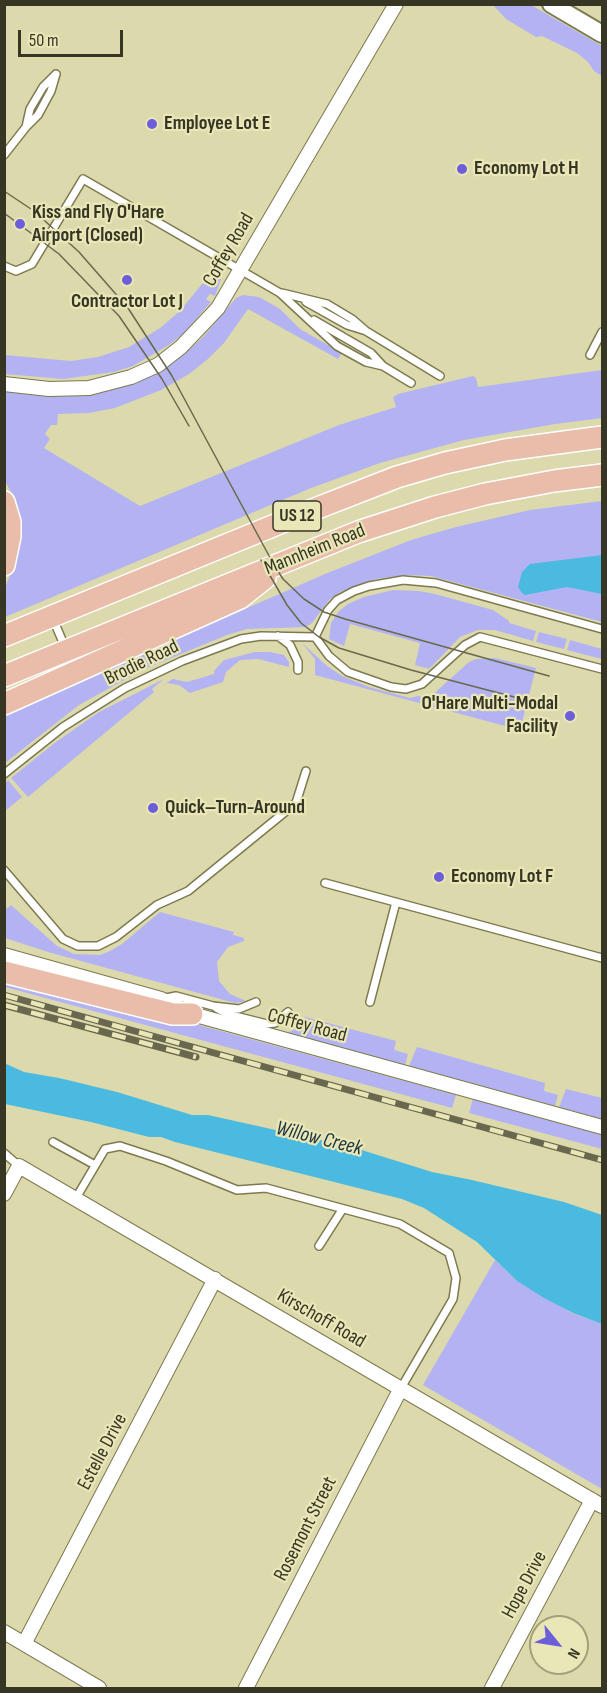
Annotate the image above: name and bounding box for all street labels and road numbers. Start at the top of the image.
street label: Coffey Road [198,209,260,291]
road number: US 12 [273,501,321,531]
street label: Mannheim Road [261,519,369,581]
street label: Brodie Road [101,635,183,691]
street label: Coffey Road [265,1004,349,1048]
street label: Kirschoff Road [272,1284,370,1354]
street label: Estelle Drive [73,1410,133,1494]
street label: Rosemont Street [269,1473,343,1585]
street label: Hope Drive [497,1547,553,1623]

